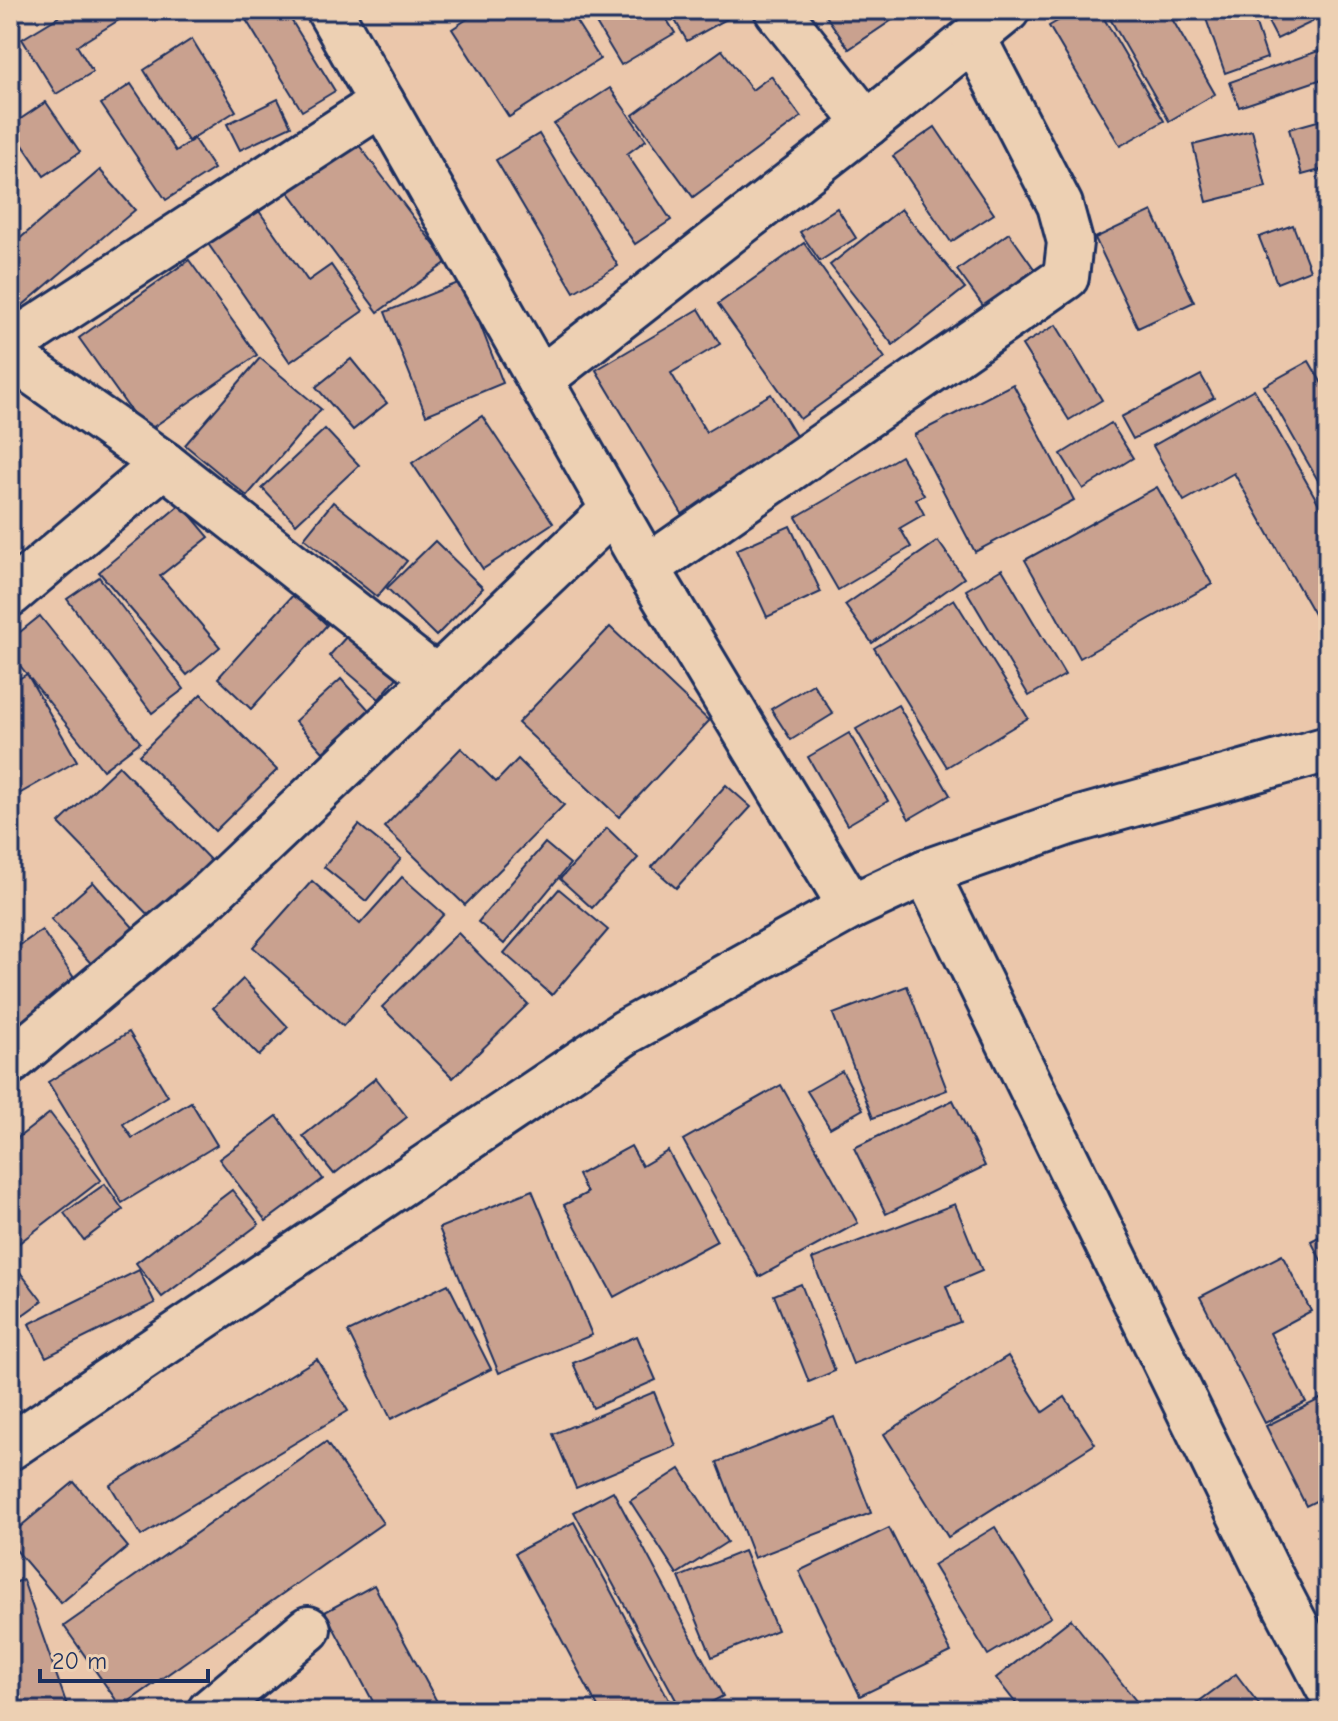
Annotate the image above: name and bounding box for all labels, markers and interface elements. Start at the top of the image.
scale bar [40,1633,208,1683]
text: 20 m [52,1647,107,1675]

